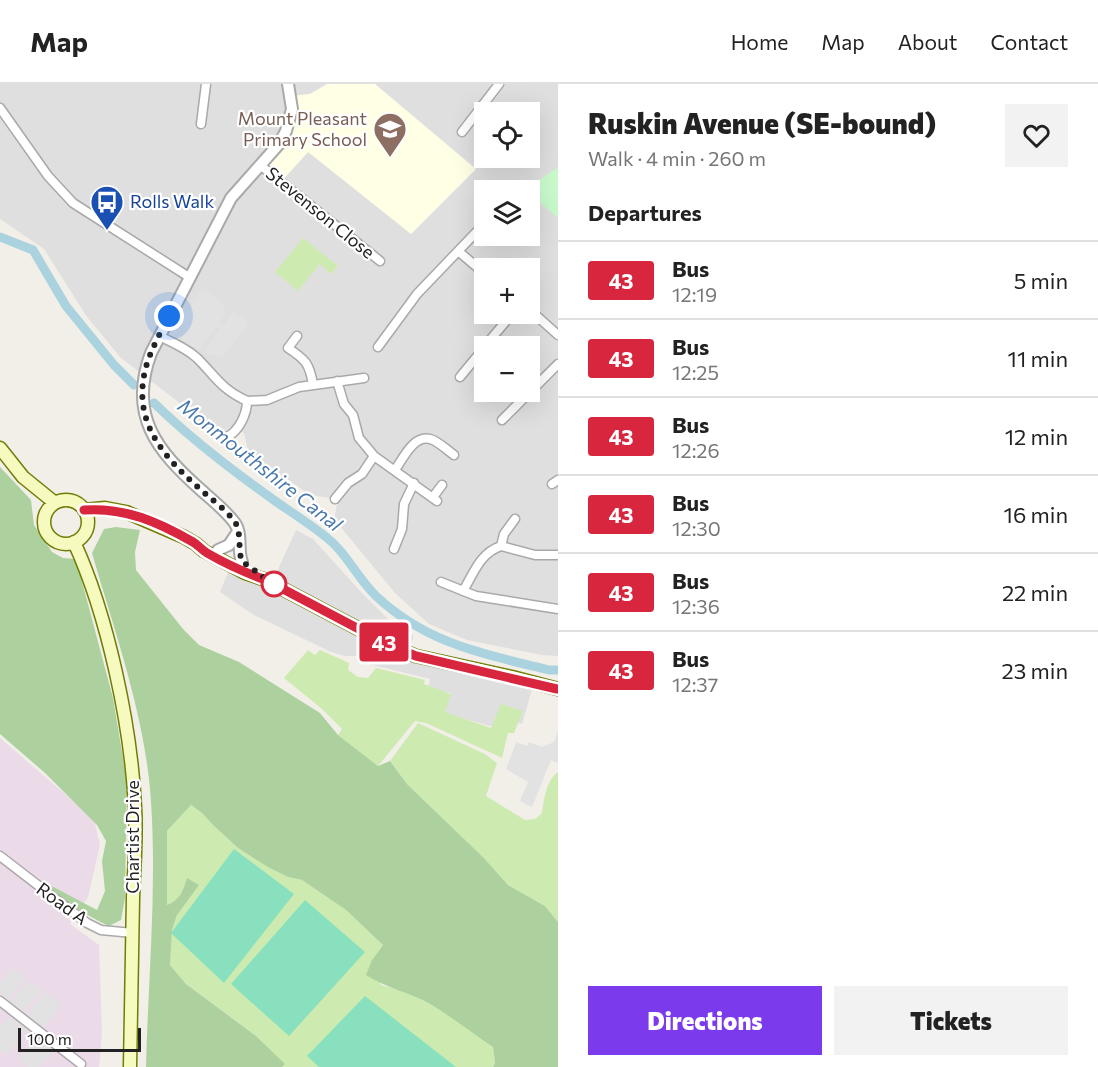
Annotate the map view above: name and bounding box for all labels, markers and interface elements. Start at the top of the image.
text: Map [30,24,88,58]
text: Home [731,29,788,54]
text: Map [821,29,865,54]
text: About [898,29,957,54]
text: Contact [990,29,1068,54]
map controls [474,102,540,402]
button: locate [474,102,540,168]
button: heart [1005,104,1068,167]
text: Ruskin Avenue (SE-bound) [588,106,936,140]
place label: Mount Pleasant Primary School [238,107,367,150]
school or university icon: Mount Pleasant Primary School [372,111,408,158]
text: Walk · 4 min · 260 m [588,146,766,170]
street label: Stevenson Close [262,162,379,263]
button: layers [474,180,540,246]
bus stop icon: Rolls Walk [89,184,125,231]
place label: Rolls Walk [130,190,214,212]
text: Departures [588,199,702,226]
text: Bus [672,255,709,282]
button: + [474,258,540,324]
text: 5 min [1014,267,1068,294]
text: 43 [608,268,634,293]
text: 12:19 [672,282,717,306]
your location [154,301,184,331]
text: Bus [672,333,709,360]
button: − [474,336,540,402]
text: 11 min [1008,345,1068,372]
text: 43 [608,346,634,371]
text: 12:25 [672,360,719,384]
water label: Monmouthshire Canal [174,393,348,536]
text: Bus [672,411,709,438]
text: 12 min [1005,423,1068,450]
text: 43 [608,424,634,449]
text: 12:26 [672,438,720,462]
text: Bus [672,489,709,516]
text: 16 min [1004,501,1068,528]
text: 43 [608,502,634,527]
text: 12:30 [672,516,721,540]
text: Bus [672,567,709,594]
unlabelled marker [261,571,287,597]
text: 22 min [1002,579,1068,606]
text: 43 [608,580,634,605]
text: 12:36 [672,594,720,618]
line badge: 43 [357,622,411,662]
text: 43 [371,630,397,655]
text: Bus [672,645,709,672]
text: 23 min [1002,657,1068,684]
text: 43 [608,658,634,683]
text: 12:37 [672,672,718,696]
street label: Chartist Drive [121,780,143,894]
street label: Road A [33,877,92,929]
button: Directions [588,986,822,1055]
button: Tickets [834,986,1068,1055]
scale bar [18,1025,141,1052]
text: 100 m [27,1029,72,1048]

